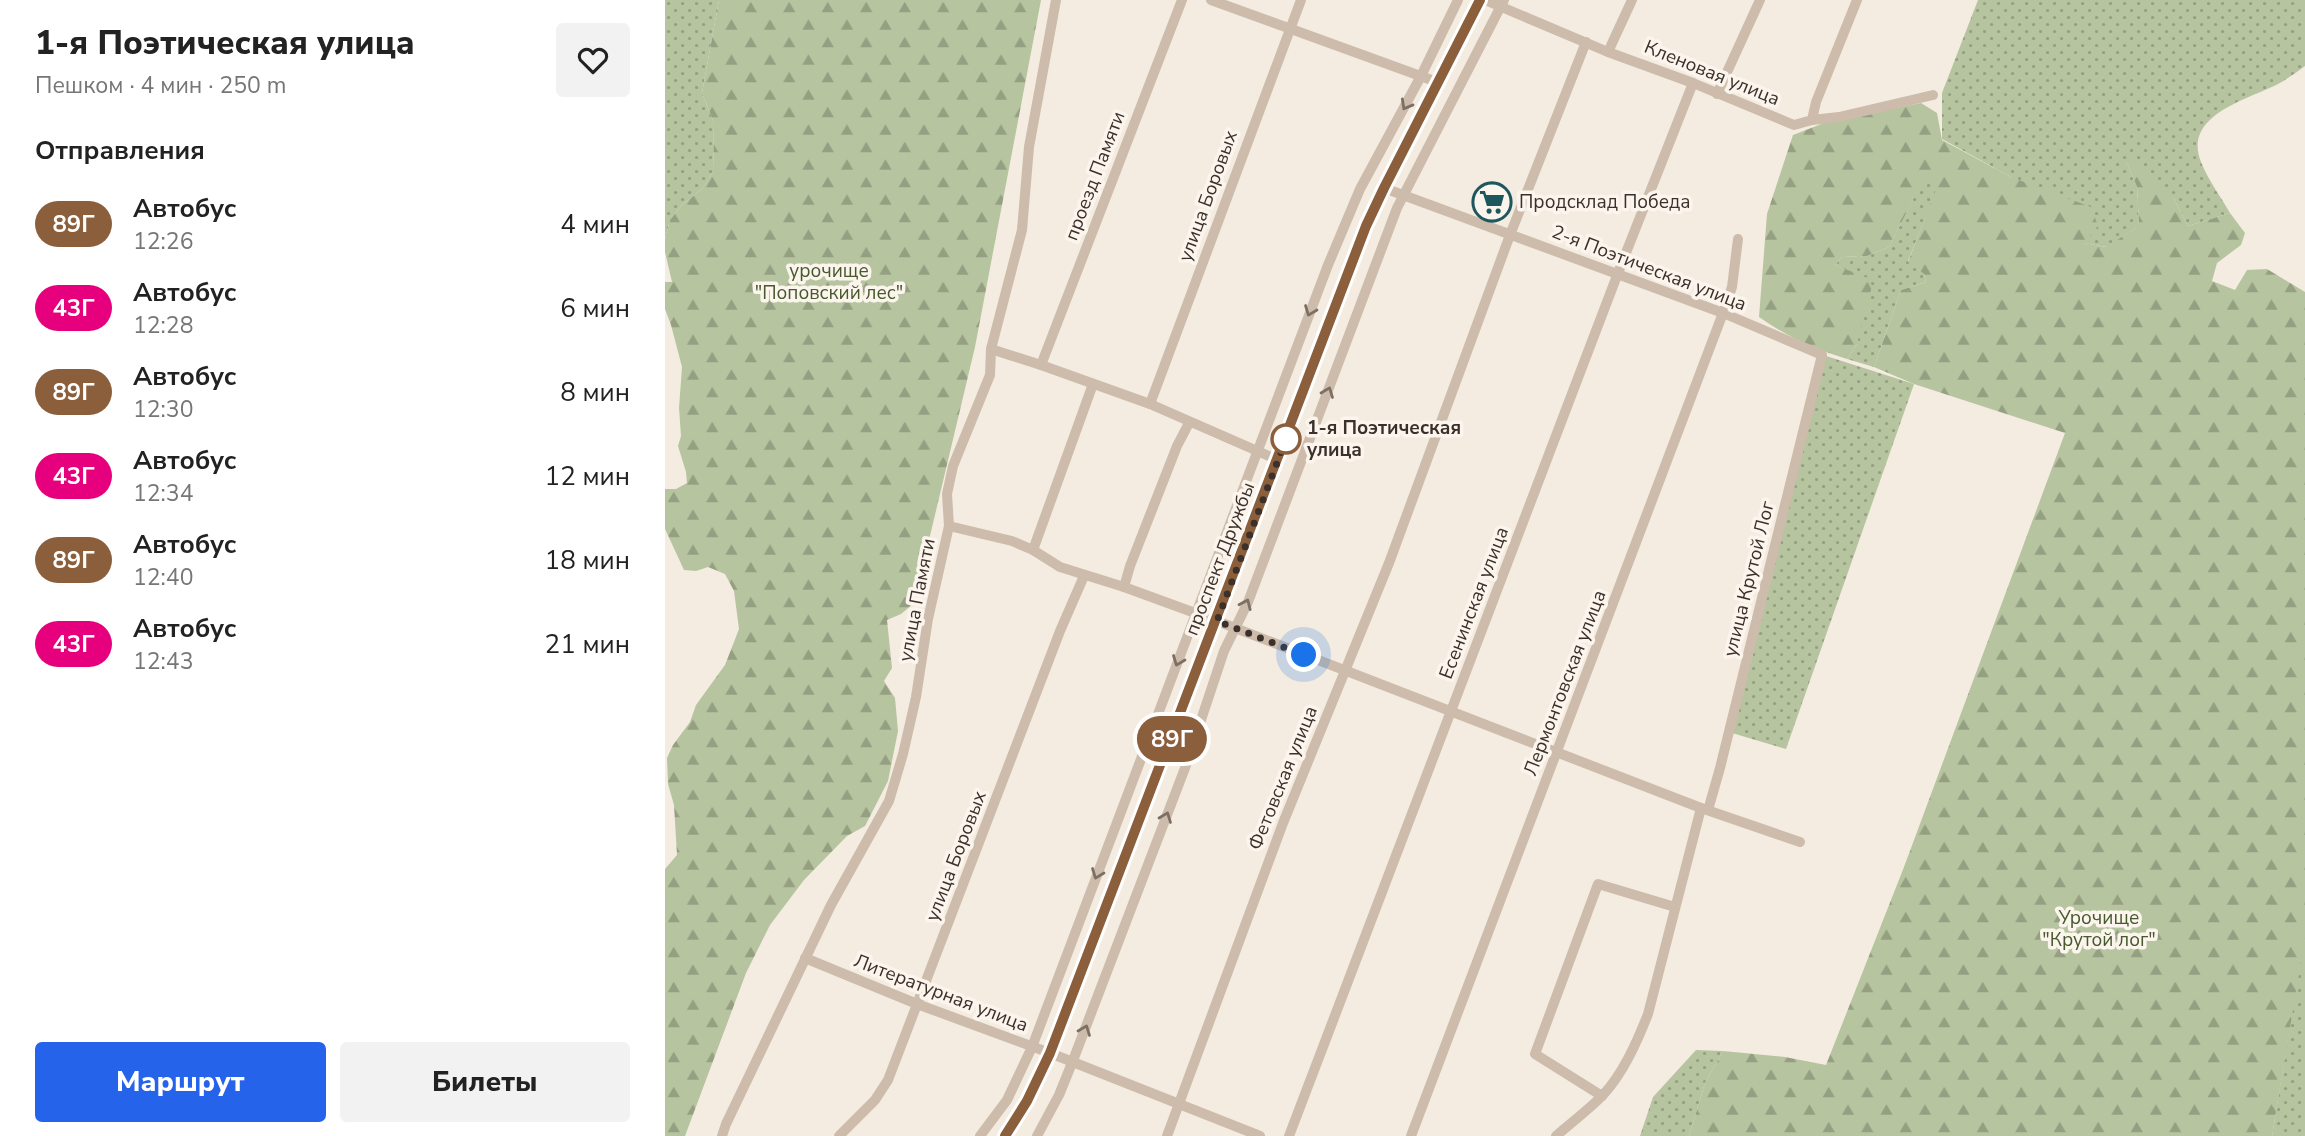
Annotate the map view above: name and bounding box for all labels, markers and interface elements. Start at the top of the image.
text: 1-я Поэтическая улица [35,21,415,66]
button: heart [556,23,630,97]
street label: Кленовая улица [1640,34,1784,112]
text: Пешком · 4 мин · 250 m [35,70,286,101]
one-way arrow [1401,98,1414,110]
street label: проезд Памяти [1058,108,1132,244]
street label: улица Боровых [1172,127,1244,265]
text: Отправления [35,133,205,168]
supermarket icon: Продсклад Победа [1471,181,1513,223]
place label: Продсклад Победа [1519,189,1691,215]
text: Автобус [133,191,236,226]
text: 4 мин [560,207,630,242]
text: 89Г [52,208,95,240]
street label: 2-я Поэтическая улица [1548,219,1750,317]
text: 12:26 [133,226,193,257]
park label: урочище "Поповский лес" [755,258,903,306]
text: Автобус [133,275,236,310]
text: 6 мин [560,291,630,326]
text: 43Г [52,292,95,324]
one-way arrow [1305,305,1319,317]
text: 12:28 [133,310,193,341]
text: Автобус [133,359,236,394]
text: 8 мин [560,375,630,410]
text: 89Г [52,376,95,408]
one-way arrow [1320,386,1334,399]
text: 12:30 [133,394,193,425]
place label: 1-я Поэтическая улица [1307,415,1461,463]
marker: 1-я Поэтическая улица [1271,424,1301,454]
text: Автобус [133,443,236,478]
text: 12 мин [545,459,630,494]
text: 43Г [52,460,95,492]
text: 12:34 [133,478,193,509]
street label: проспект Дружбы [1179,479,1261,639]
street label: улица Крутой Лог [1717,498,1781,660]
street label: Есенинская улица [1433,523,1515,683]
text: Автобус [133,527,236,562]
street label: улица Памяти [892,536,942,664]
text: 18 мин [545,543,630,578]
text: 89Г [52,544,95,576]
text: 12:40 [133,562,193,593]
street label: Лермонтовская улица [1518,586,1612,780]
one-way arrow [1238,599,1252,611]
text: Автобус [133,611,236,646]
text: 21 мин [545,627,630,662]
text: 43Г [52,628,95,660]
your location [1286,637,1321,672]
text: 12:43 [133,646,193,677]
one-way arrow [1172,655,1186,667]
street label: Фетовская улица [1242,702,1324,854]
line badge: 89Г [1132,716,1212,762]
text: 89Г [1151,723,1193,755]
street label: улица Боровых [919,787,993,925]
one-way arrow [1157,811,1171,823]
one-way arrow [1092,868,1106,880]
park label: Урочище "Крутой лог" [2042,905,2156,953]
street label: Литературная улица [850,948,1032,1038]
one-way arrow [1077,1024,1091,1036]
button: Маршрут [35,1042,326,1122]
button: Билеты [340,1042,630,1122]

